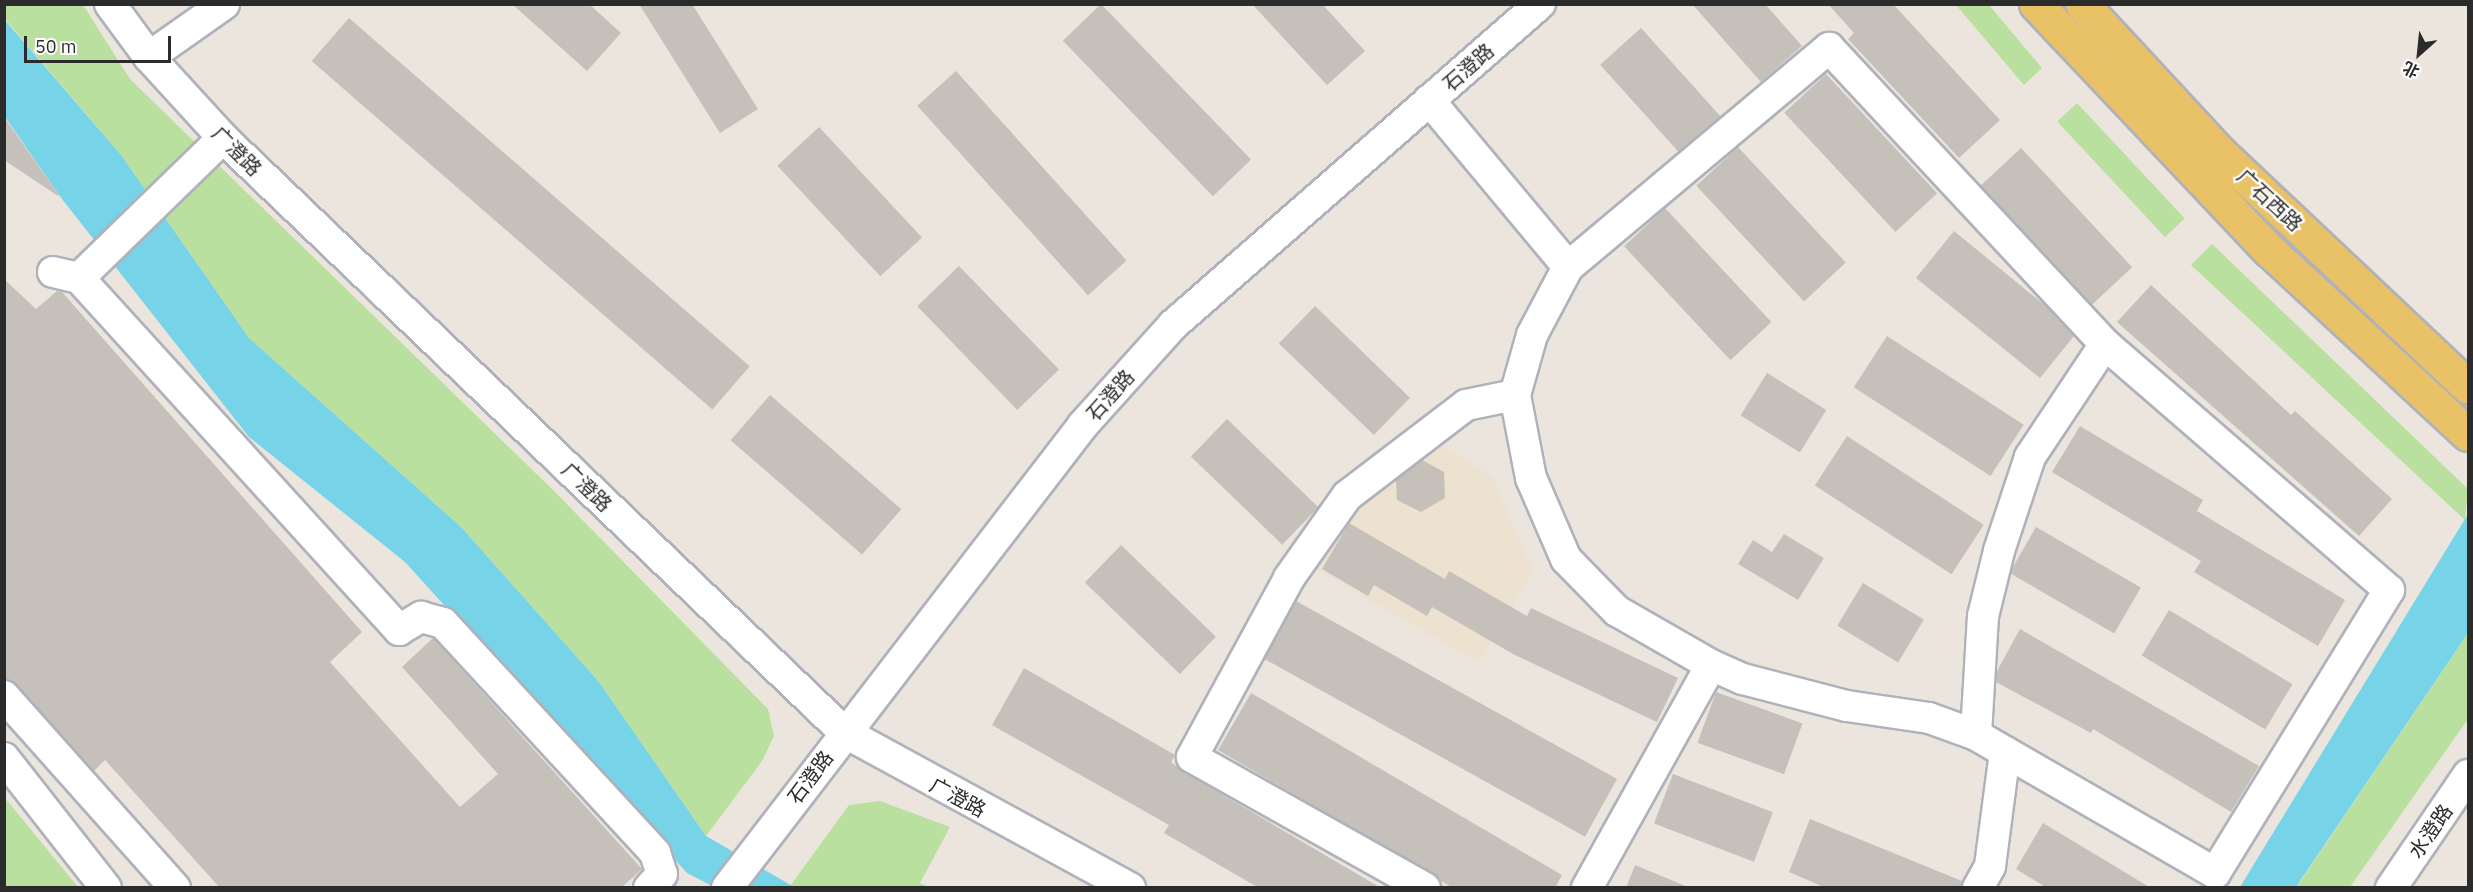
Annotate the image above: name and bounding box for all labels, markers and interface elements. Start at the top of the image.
scale bar [27,24,174,62]
north arrow [2389,24,2449,84]
text: 50 m [35,35,77,58]
street label: 石澄路 [1437,38,1499,96]
text: 北 [2399,57,2423,83]
street label: 广澄路 [207,121,267,181]
street label: 广石西路 [2233,164,2307,236]
street label: 石澄路 [1081,365,1139,425]
street label: 广澄路 [557,458,617,516]
street label: 石澄路 [782,746,838,808]
street label: 广澄路 [926,772,990,822]
street label: 水澄路 [2403,800,2457,862]

